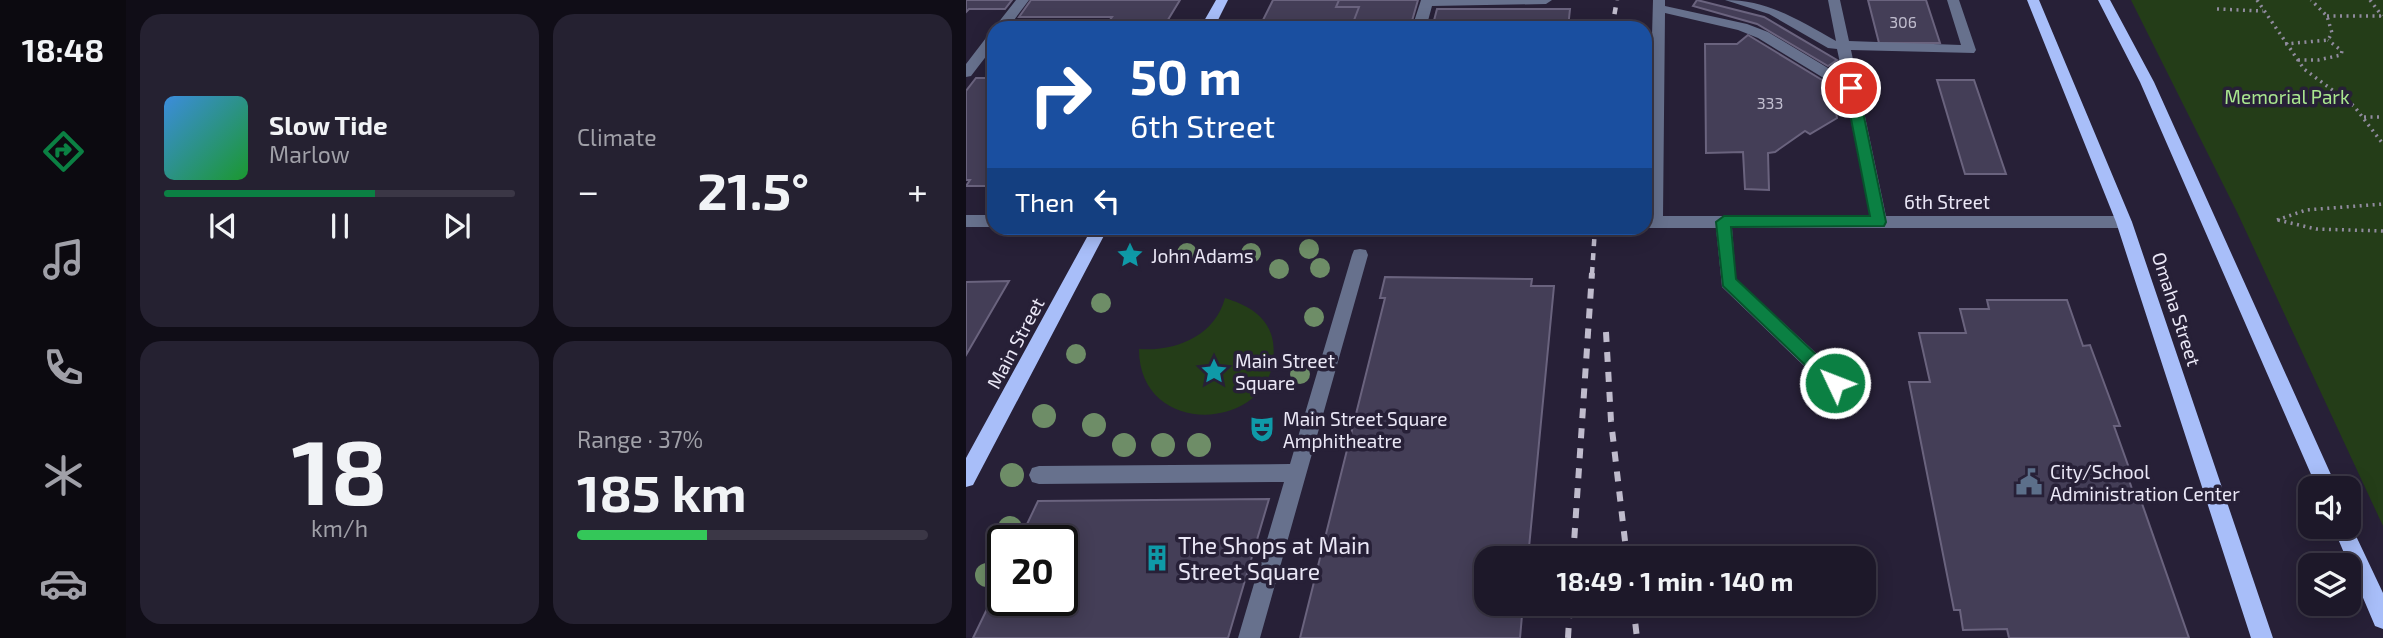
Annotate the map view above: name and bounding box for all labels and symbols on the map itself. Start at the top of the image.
house number: 306 [1889,12,1917,31]
pin [1821,58,1881,118]
park label: Memorial Park [2224,85,2350,108]
house number: 333 [1757,93,1783,112]
street label: 6th Street [1904,190,1990,213]
place icon: John Adams [1115,240,1145,270]
place label: John Adams [1151,244,1254,267]
street label: Omaha Street [2148,249,2206,369]
street label: Main Street [981,294,1049,392]
position arrow [1798,346,1872,420]
place label: Main Street Square [1235,349,1335,394]
place icon: Main Street Square [1199,356,1229,386]
place label: Main Street Square Amphitheatre [1283,407,1447,452]
theatre icon: Main Street Square Amphitheatre [1247,414,1277,444]
place label: City/School Administration Center [2050,460,2240,505]
public building icon: City/School Administration Center [2014,467,2044,497]
speed limit sign: 20 [987,525,1078,616]
place label: The Shops at Main Street Square [1178,531,1370,585]
building icon: The Shops at Main Street Square [1142,543,1172,573]

